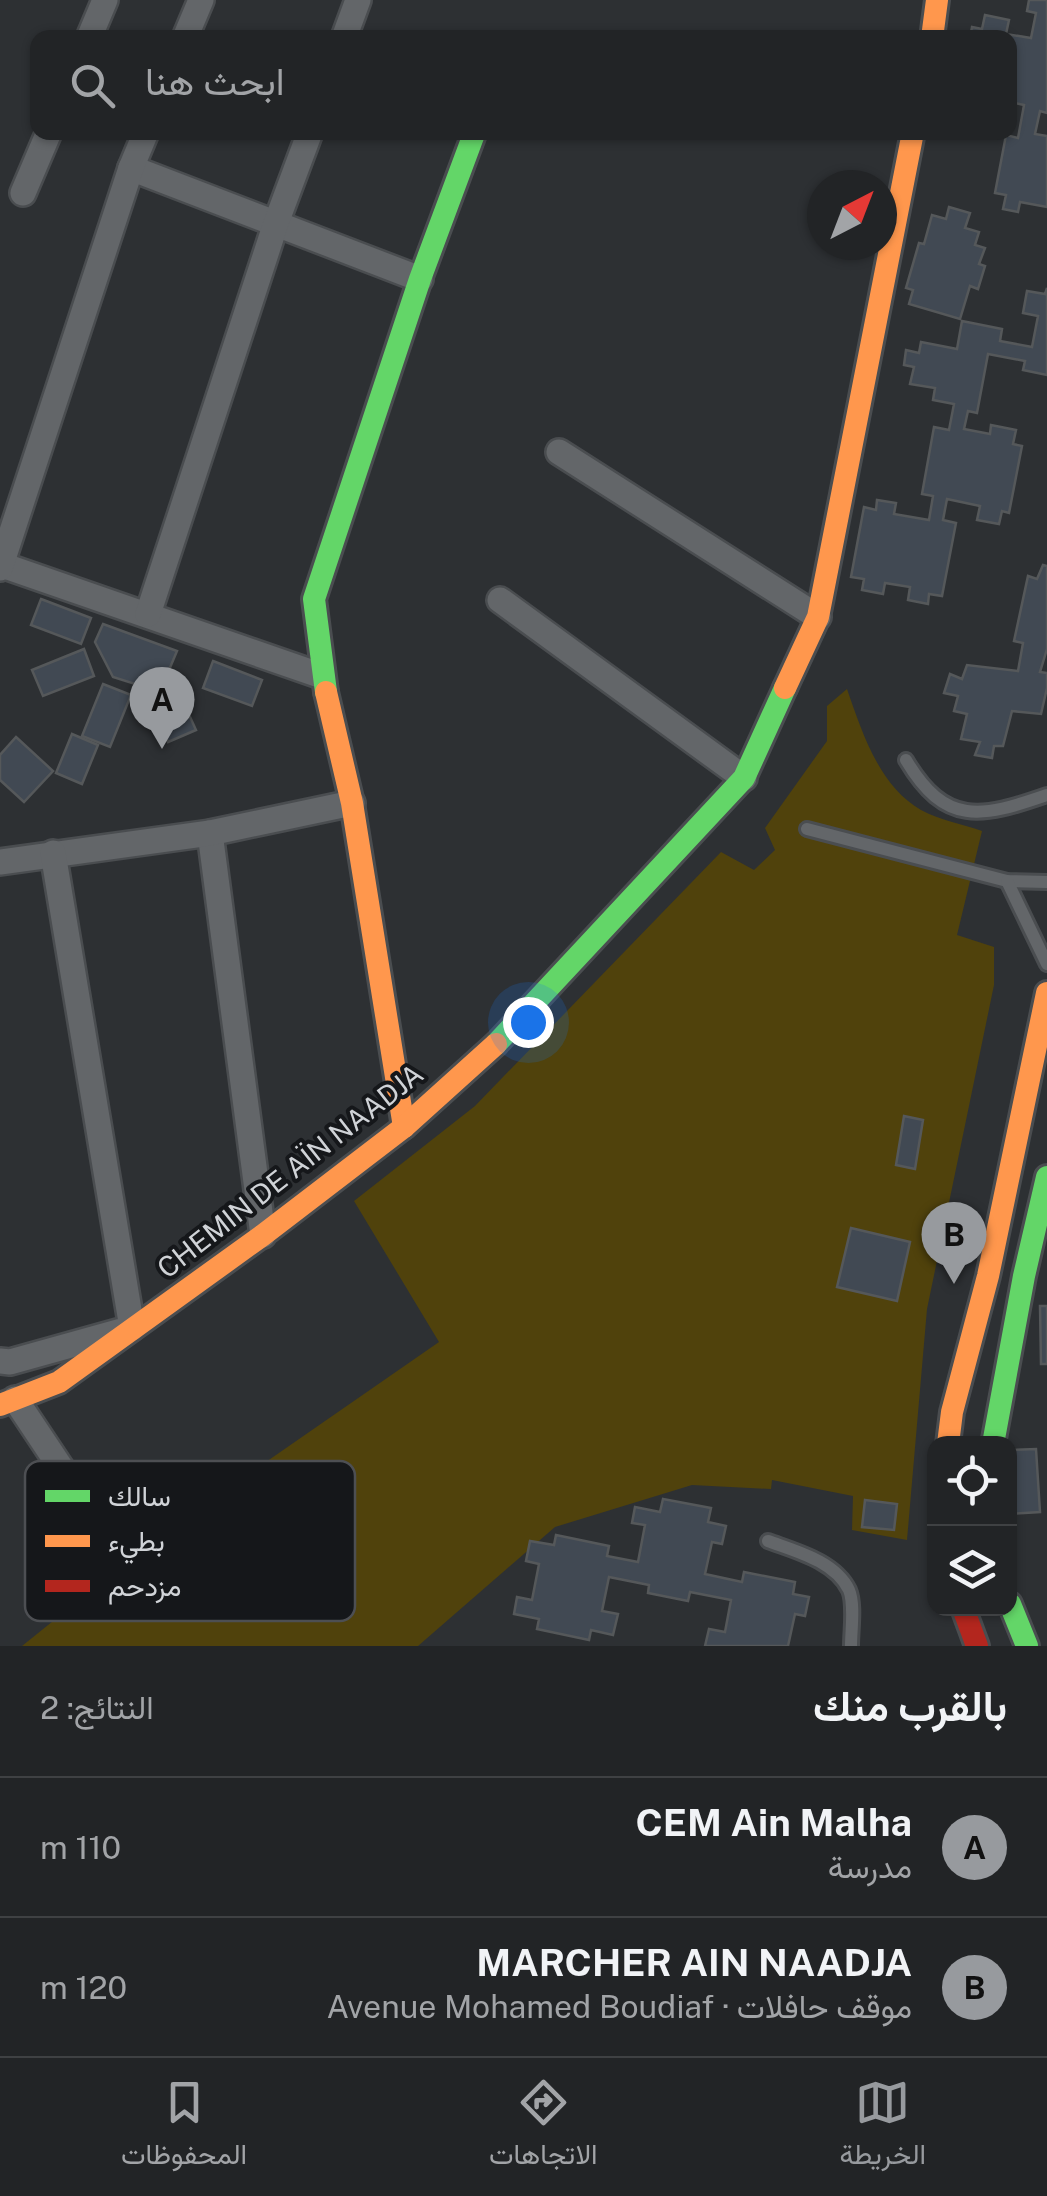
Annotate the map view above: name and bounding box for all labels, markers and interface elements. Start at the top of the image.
search box [30,30,1017,140]
icon: search [65,58,120,113]
text: ابحث هنا [145,59,285,104]
north arrow [807,170,897,260]
pin: A [130,666,194,749]
your location [503,997,554,1048]
street label: CHEMIN DE AÏN NAADJA [150,1057,429,1285]
pin: B [922,1202,986,1284]
map controls [927,1436,1017,1616]
button: locate [927,1436,1017,1526]
legend [25,1461,355,1621]
text: سالك [108,1479,171,1512]
text: بطيء [108,1524,165,1564]
button: layers [927,1526,1017,1616]
text: مزدحم [108,1569,181,1605]
text: بالقرب منك [813,1681,1007,1730]
text: النتائج: 2 [40,1689,154,1726]
text: CEM Ain Malha [636,1800,912,1845]
text: 110 m [40,1829,121,1866]
text: A [963,1829,986,1866]
text: مدرسة [828,1848,912,1885]
text: MARCHER AIN NAADJA [476,1940,912,1985]
text: 120 m [40,1969,127,2006]
text: B [964,1969,985,2006]
text: موقف حافلات · Avenue Mohamed Boudiaf [326,1988,912,2025]
tab: المحفوظات [121,2075,247,2179]
tab: الاتجاهات [489,2075,598,2179]
tab: الخريطة [839,2075,926,2179]

